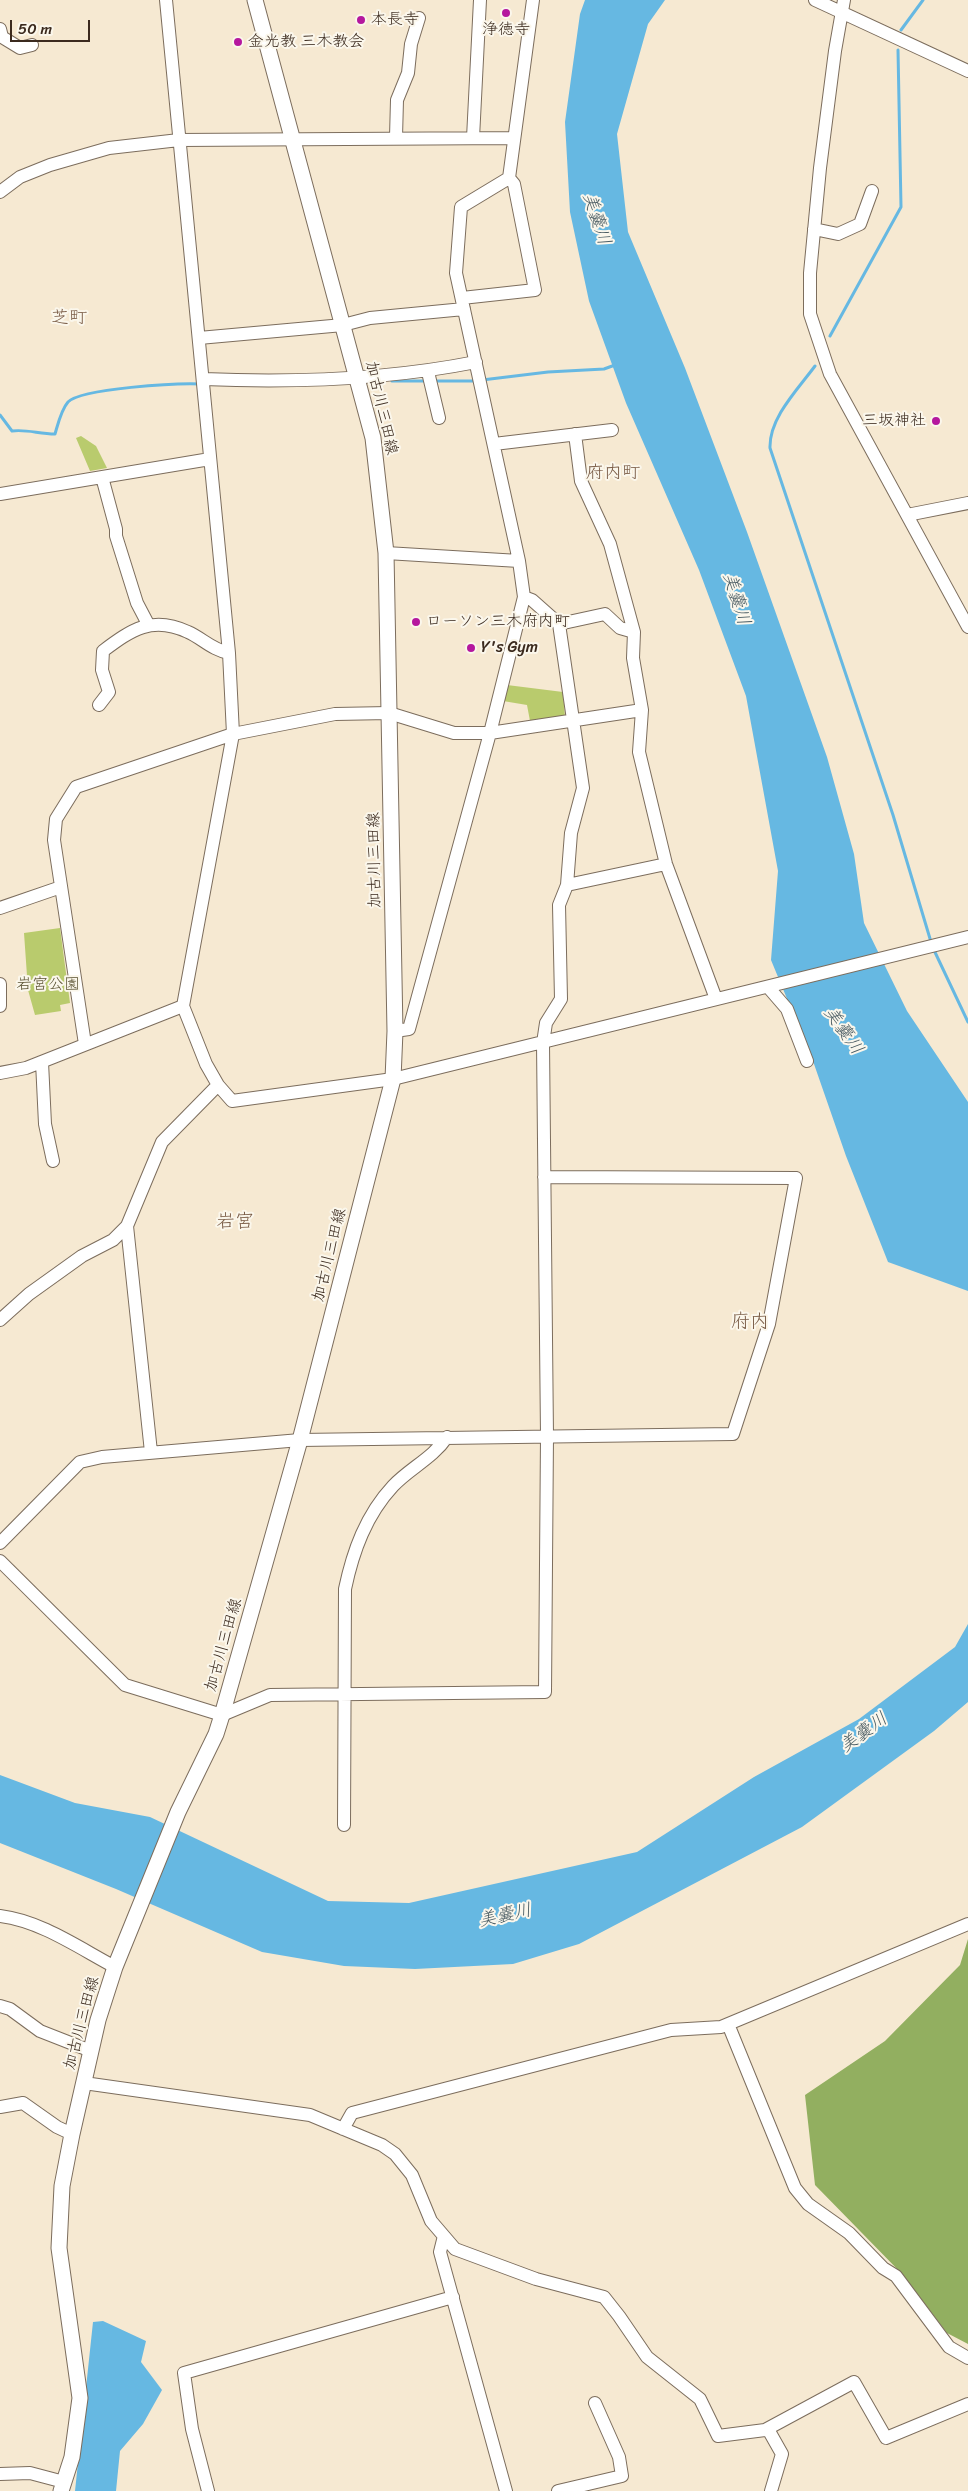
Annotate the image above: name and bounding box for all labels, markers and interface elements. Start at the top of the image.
marker: 浄徳寺 [500,7,512,19]
scale bar [12,10,92,42]
place label: 本長寺 [371,10,419,30]
marker: 本長寺 [355,14,367,26]
text: 50 m [18,16,52,42]
place label: 浄徳寺 [482,20,530,40]
place label: 金光教 三木教会 [248,32,364,52]
marker: 金光教 三木教会 [232,36,244,48]
water label: 美嚢川 [577,190,615,248]
district label: 芝町 [51,307,87,329]
street label: 加古川三田線 [361,359,401,457]
place label: 三坂神社 [862,411,926,431]
marker: 三坂神社 [930,415,942,427]
district label: 府内町 [586,462,640,484]
water label: 美嚢川 [718,570,754,628]
place label: ローソン三木府内町 [426,612,570,632]
marker: ローソン三木府内町 [410,616,422,628]
place label: Y's Gym [481,638,538,658]
marker: Y's Gym [465,642,477,654]
street label: 加古川三田線 [365,812,385,908]
park label: 岩宮公園 [16,975,80,995]
water label: 美嚢川 [819,1003,867,1059]
street label: 加古川三田線 [309,1206,351,1304]
district label: 岩宮 [216,1211,254,1233]
district label: 府内 [731,1311,769,1333]
street label: 加古川三田線 [202,1596,246,1694]
water label: 美嚢川 [836,1708,892,1758]
water label: 美嚢川 [476,1900,534,1932]
street label: 加古川三田線 [60,1974,104,2072]

